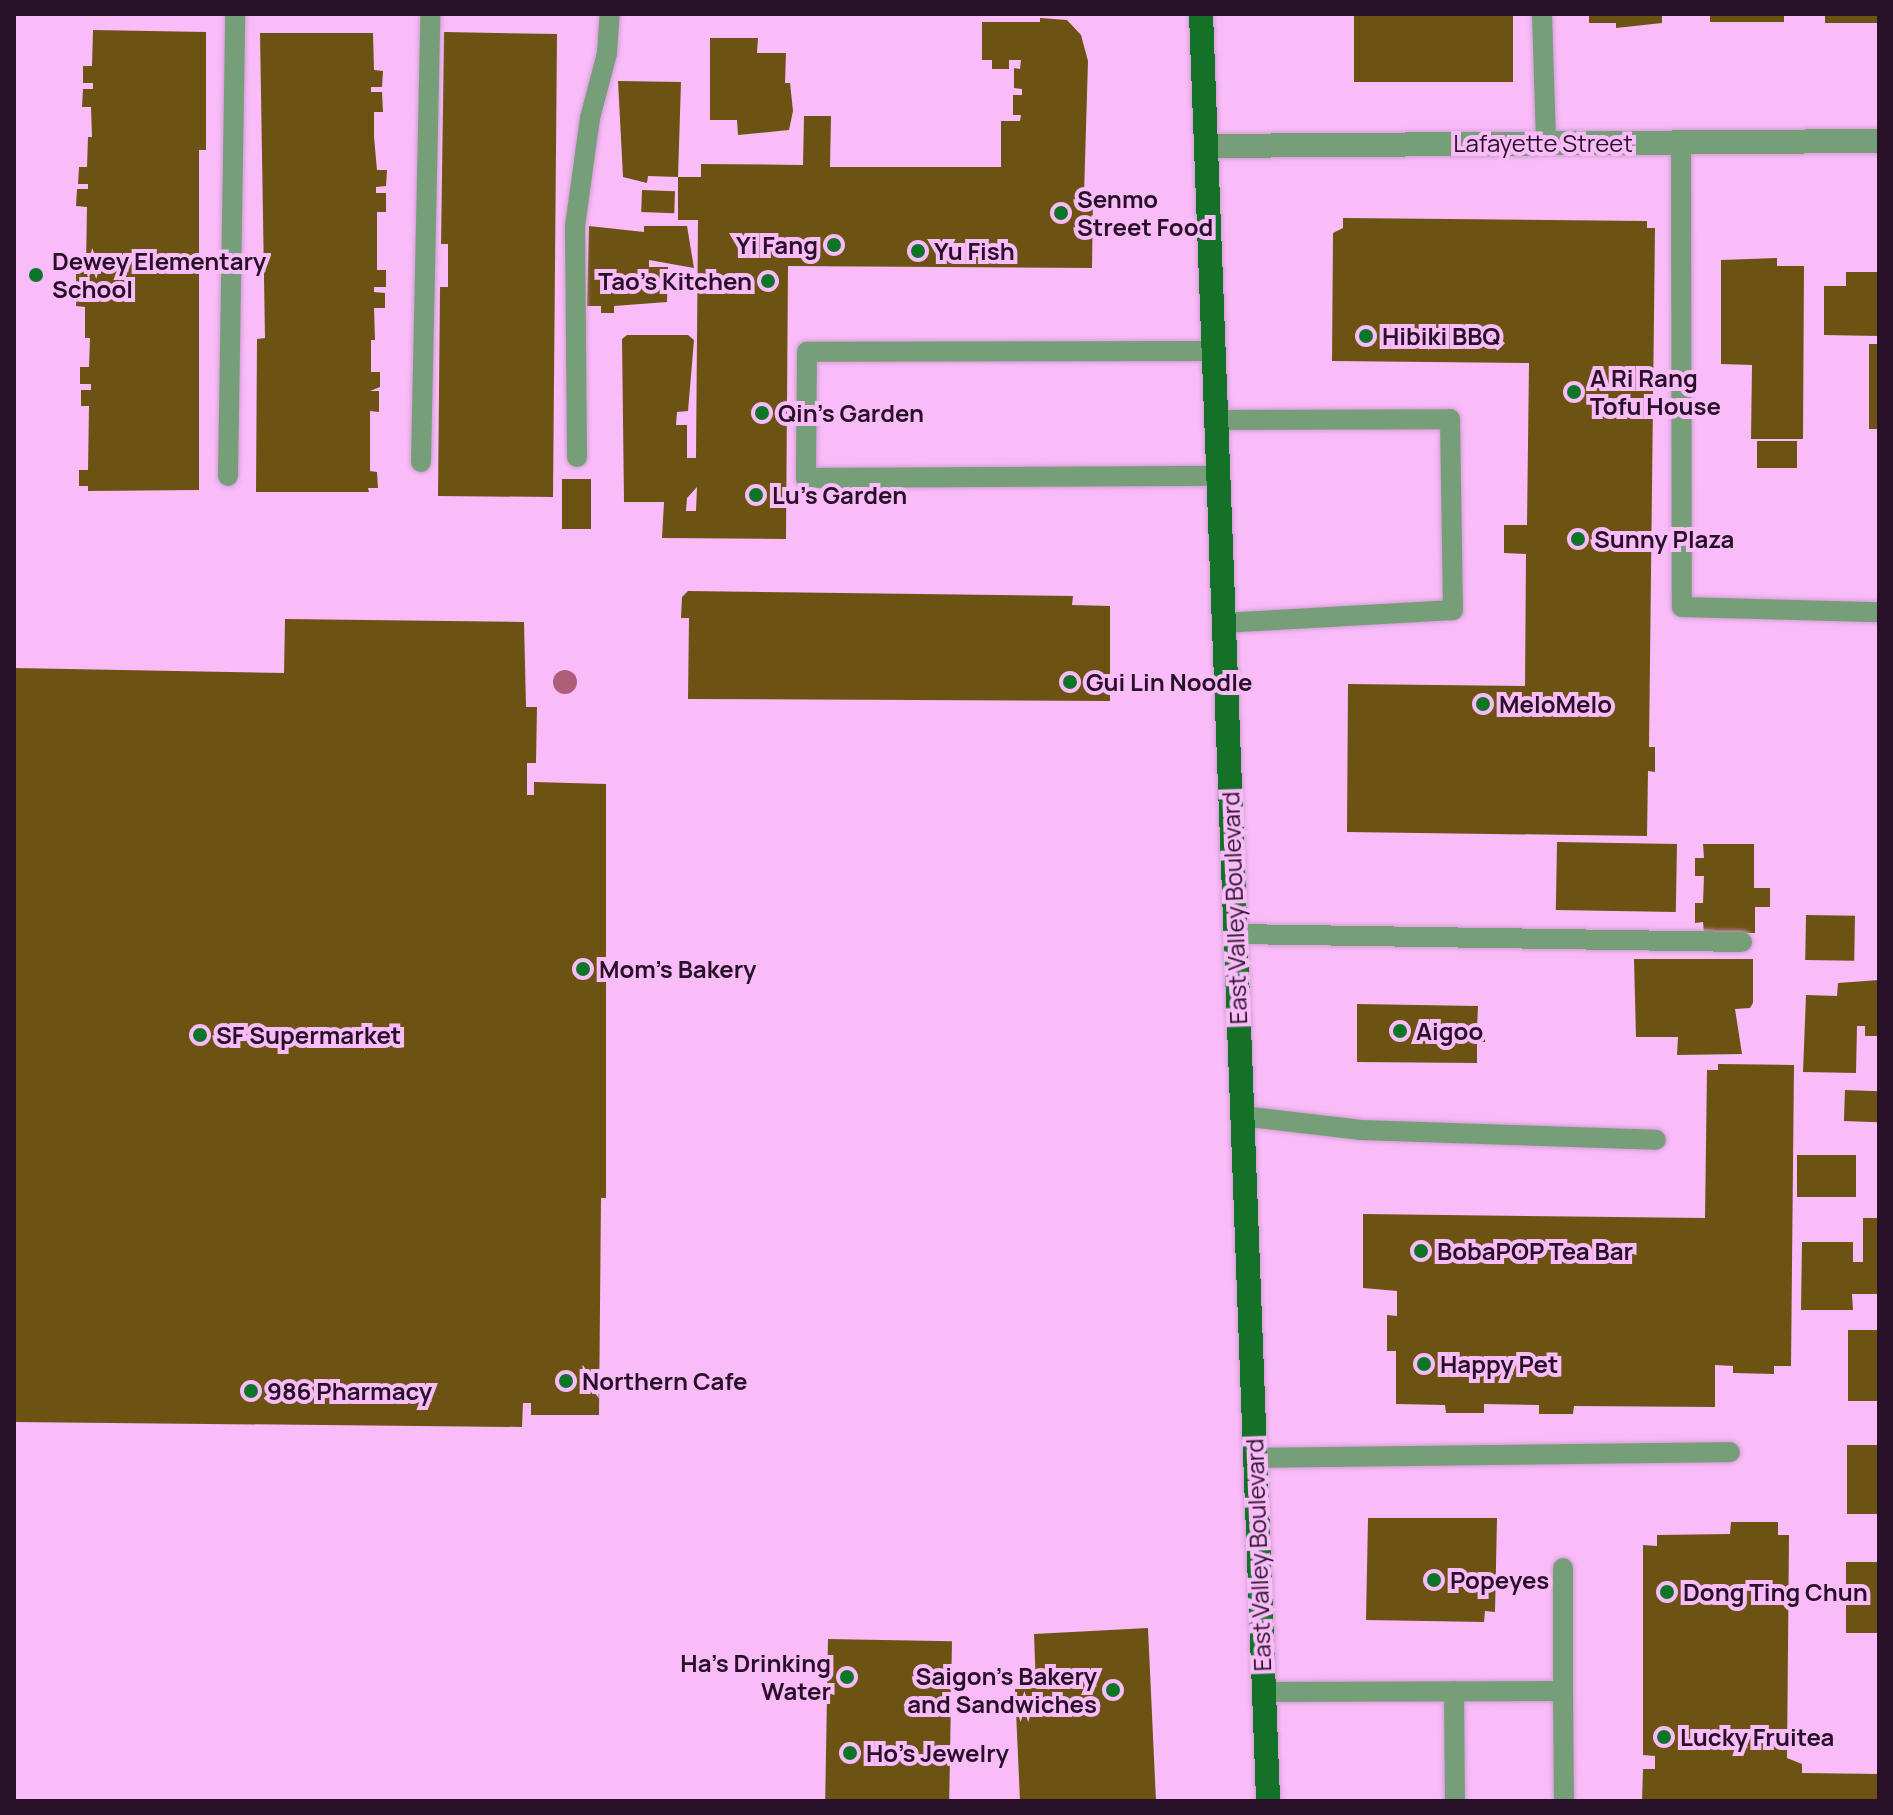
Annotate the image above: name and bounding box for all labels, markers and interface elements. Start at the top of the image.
street label: Lafayette Street [1453,129,1633,157]
place label: Senmo Street Food [1077,185,1213,241]
marker: Senmo Street Food [1052,204,1070,222]
place label: Yi Fang [736,231,818,259]
marker: Yi Fang [825,236,843,254]
place label: Yu Fish [934,237,1015,265]
marker: Yu Fish [909,242,927,260]
place label: Dewey Elementary School [52,247,266,303]
marker: Dewey Elementary School [27,266,45,284]
place label: Tao's Kitchen [599,267,752,295]
marker: Tao's Kitchen [759,272,777,290]
place label: Hibiki BBQ [1382,322,1500,350]
marker: Hibiki BBQ [1357,327,1375,345]
place label: A Ri Rang Tofu House [1590,364,1721,420]
marker: A Ri Rang Tofu House [1565,383,1583,401]
place label: Qin’s Garden [778,399,924,427]
marker: Qin’s Garden [753,404,771,422]
place label: Lu's Garden [772,481,907,509]
marker: Lu's Garden [747,486,765,504]
place label: Sunny Plaza [1594,525,1734,553]
marker: Sunny Plaza [1569,530,1587,548]
place label: Gui Lin Noodle [1086,668,1252,696]
marker: Gui Lin Noodle [1061,673,1079,691]
place label: MeloMelo [1499,690,1612,718]
marker: MeloMelo [1474,695,1492,713]
street label: East Valley Boulevard [1216,791,1252,1025]
place label: Mom's Bakery [599,955,756,983]
marker: Mom's Bakery [574,960,592,978]
place label: Aigoo [1416,1017,1483,1045]
place label: SF Supermarket [216,1021,401,1049]
marker: Aigoo [1391,1022,1409,1040]
marker: SF Supermarket [191,1026,209,1044]
place label: BobaPOP Tea Bar [1437,1237,1633,1265]
marker: BobaPOP Tea Bar [1412,1242,1430,1260]
place label: Happy Pet [1440,1350,1558,1378]
marker: Happy Pet [1415,1355,1433,1373]
place label: Northern Cafe [582,1367,747,1395]
marker: Northern Cafe [557,1372,575,1390]
place label: 986 Pharmacy [267,1377,432,1405]
marker: 986 Pharmacy [242,1382,260,1400]
street label: East Valley Boulevard [1240,1438,1276,1672]
place label: Popeyes [1450,1566,1549,1594]
marker: Popeyes [1425,1571,1443,1589]
place label: Dong Ting Chun [1683,1578,1868,1606]
marker: Dong Ting Chun [1658,1583,1676,1601]
place label: Ha's Drinking Water [681,1649,831,1705]
place label: Saigon's Bakery and Sandwiches [907,1662,1097,1718]
marker: Ha's Drinking Water [838,1668,856,1686]
marker: Saigon's Bakery and Sandwiches [1104,1681,1122,1699]
place label: Lucky Fruitea [1680,1723,1834,1751]
marker: Lucky Fruitea [1655,1728,1673,1746]
place label: Ho's Jewelry [866,1739,1008,1767]
marker: Ho's Jewelry [841,1744,859,1762]

